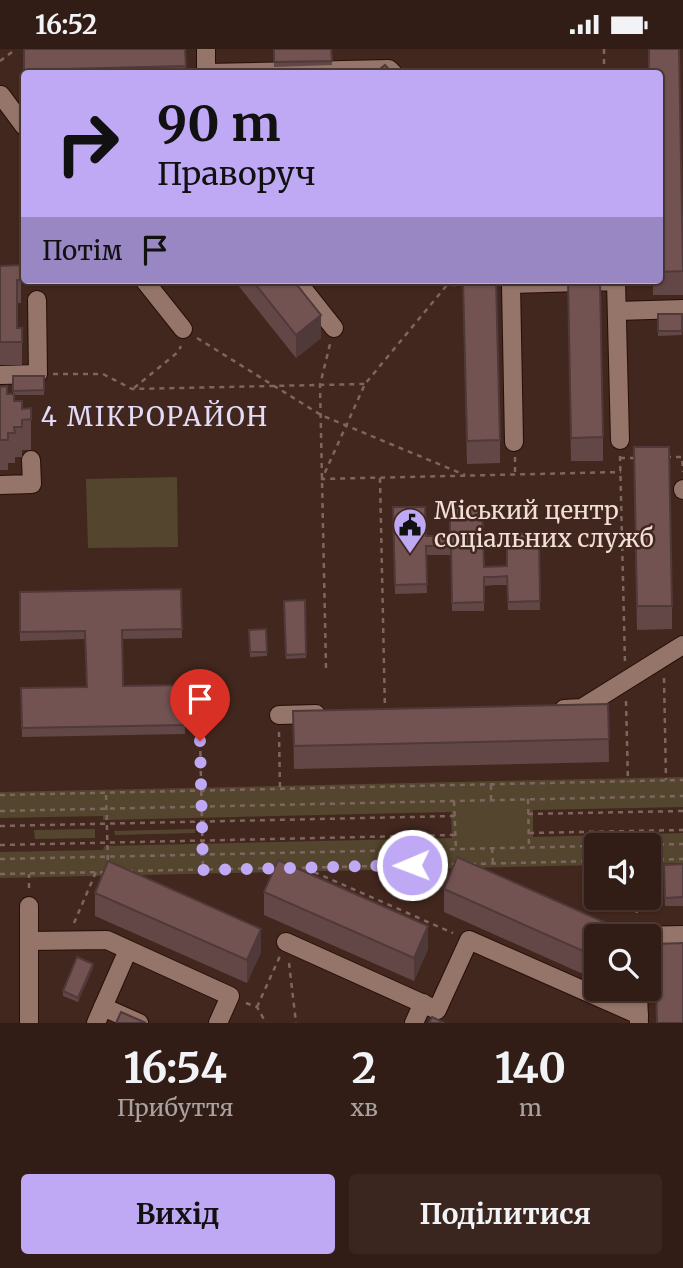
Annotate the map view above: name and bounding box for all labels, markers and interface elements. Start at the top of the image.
text: 16:52 [35,8,97,41]
text: 90 m [157,93,281,154]
icon: right [42,98,133,189]
text: Праворуч [157,154,316,194]
icon: arrive [136,231,174,269]
text: Потім [42,234,122,267]
district label: 4 МІКРОРАЙОН [41,400,269,433]
place label: Міський центр соціальних служб [434,495,654,554]
public building icon: Міський центр соціальних служб [391,506,429,555]
pin [170,669,230,741]
icon: arrive [181,680,219,718]
position arrow [375,828,449,902]
map controls [584,833,661,1001]
button: sound [584,833,661,910]
button: search [584,924,661,1001]
text: 16:54 [124,1042,227,1094]
text: 2 [352,1042,376,1094]
text: 140 [495,1042,566,1094]
text: Прибуття [117,1093,234,1122]
text: хв [350,1093,378,1122]
text: m [519,1093,542,1122]
button: Вихід [21,1174,335,1254]
button: Поділитися [349,1174,662,1254]

